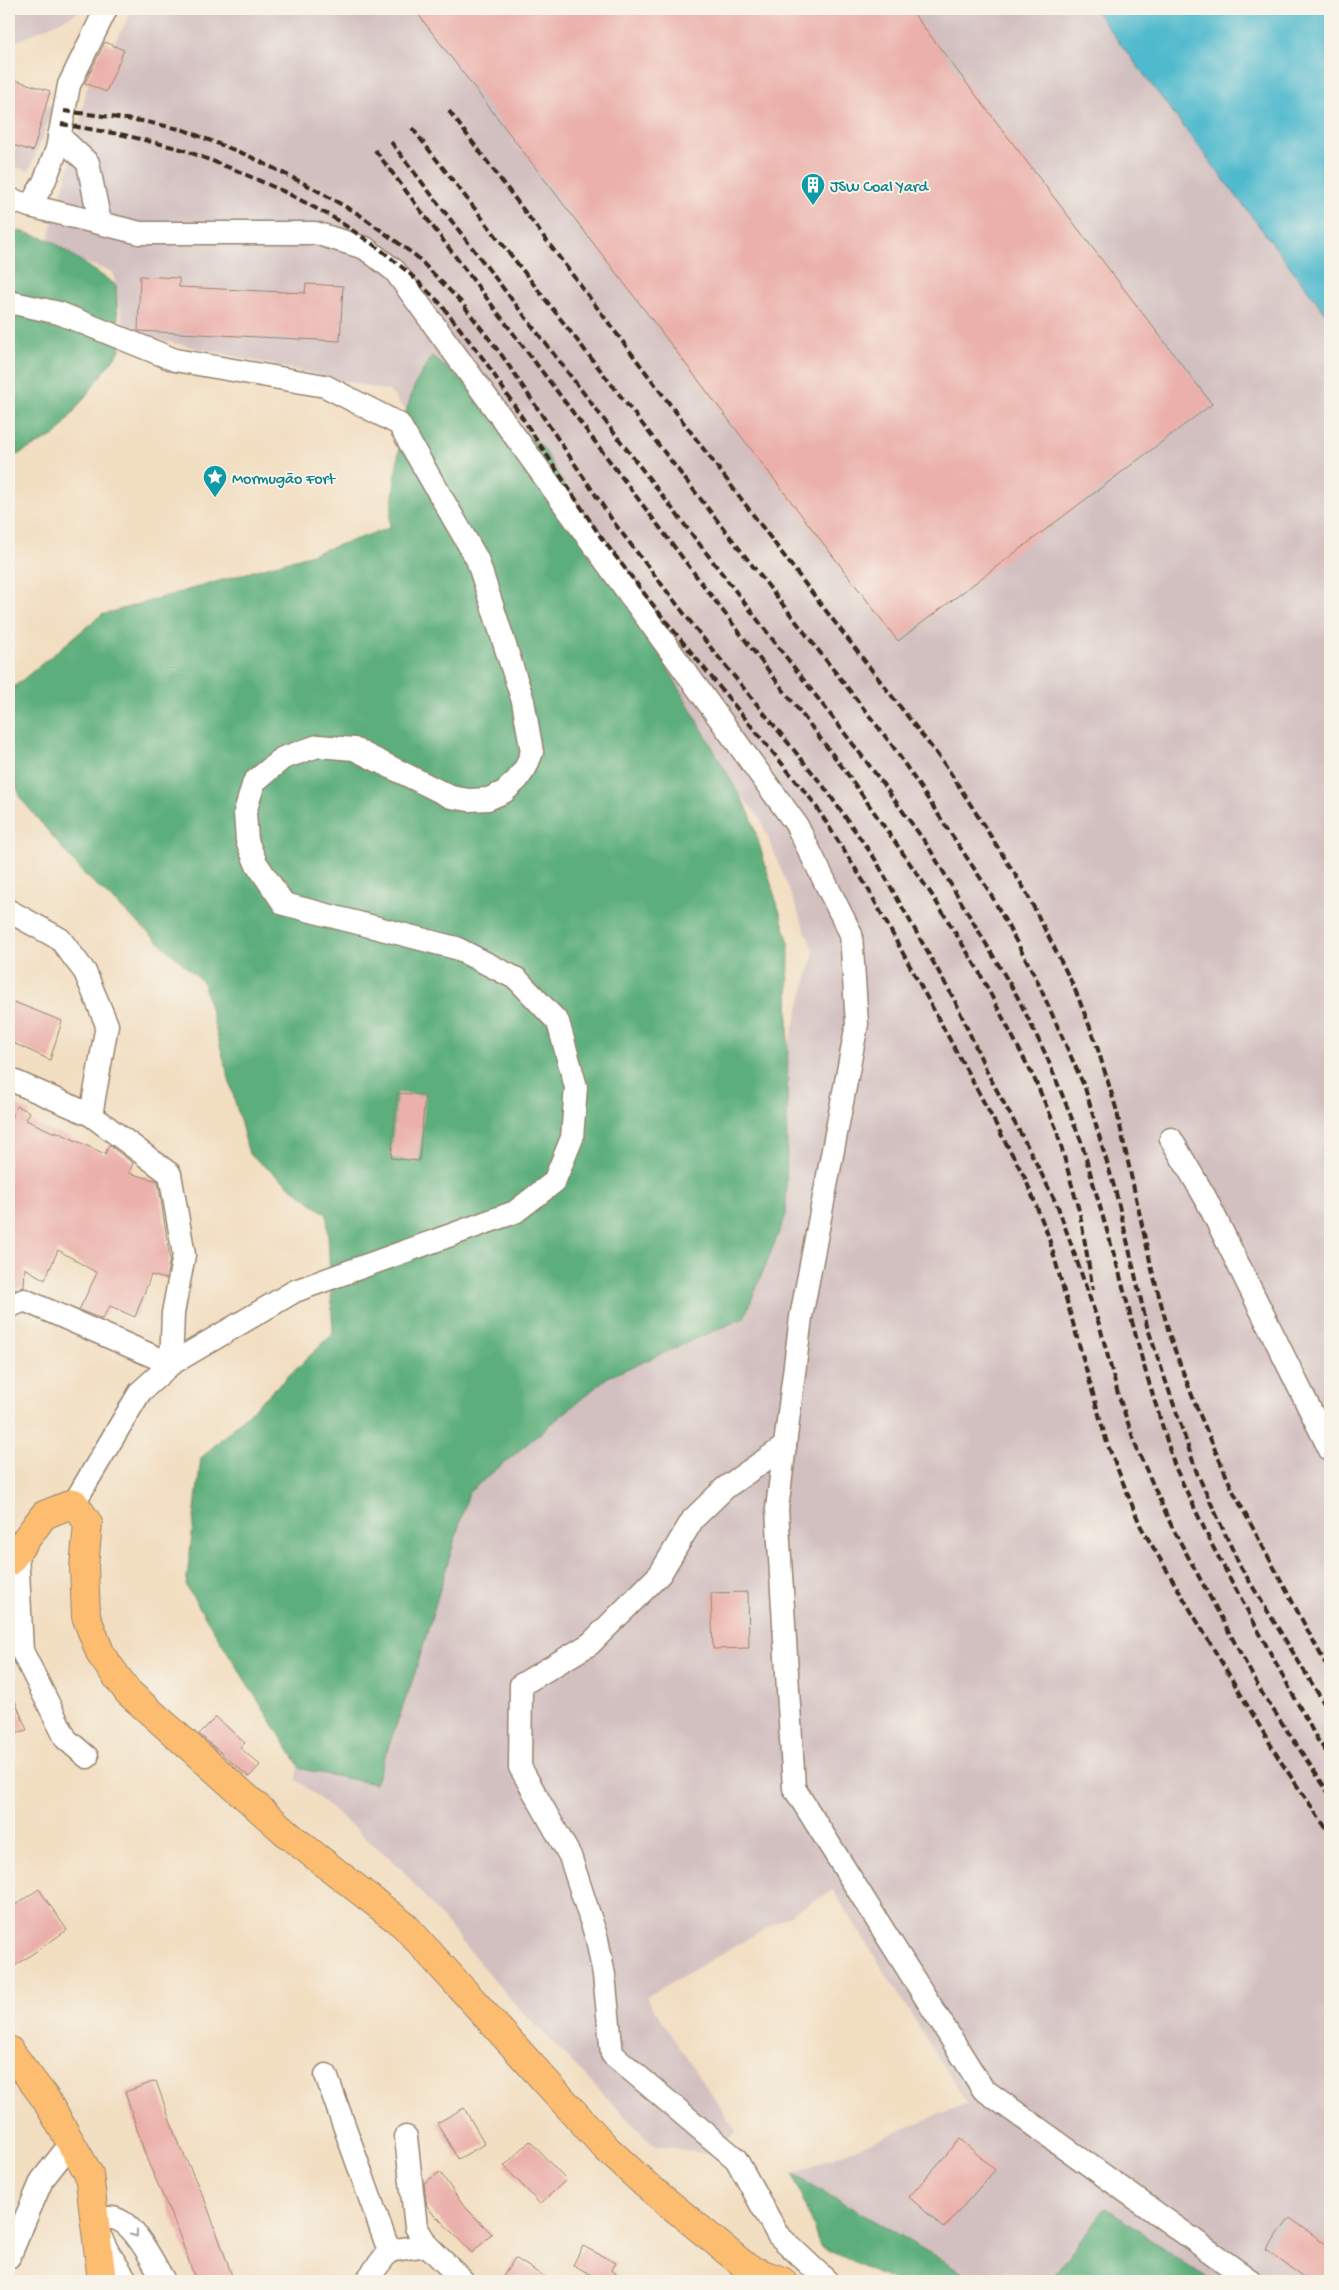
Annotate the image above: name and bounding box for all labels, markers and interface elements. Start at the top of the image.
building icon: JSW Coal Yard [800,172,826,206]
place label: JSW Coal Yard [830,179,929,198]
place icon: Mormugão Fort [202,464,228,498]
place label: Mormugão Fort [232,471,336,490]
one-way arrow [129,2228,138,2238]

